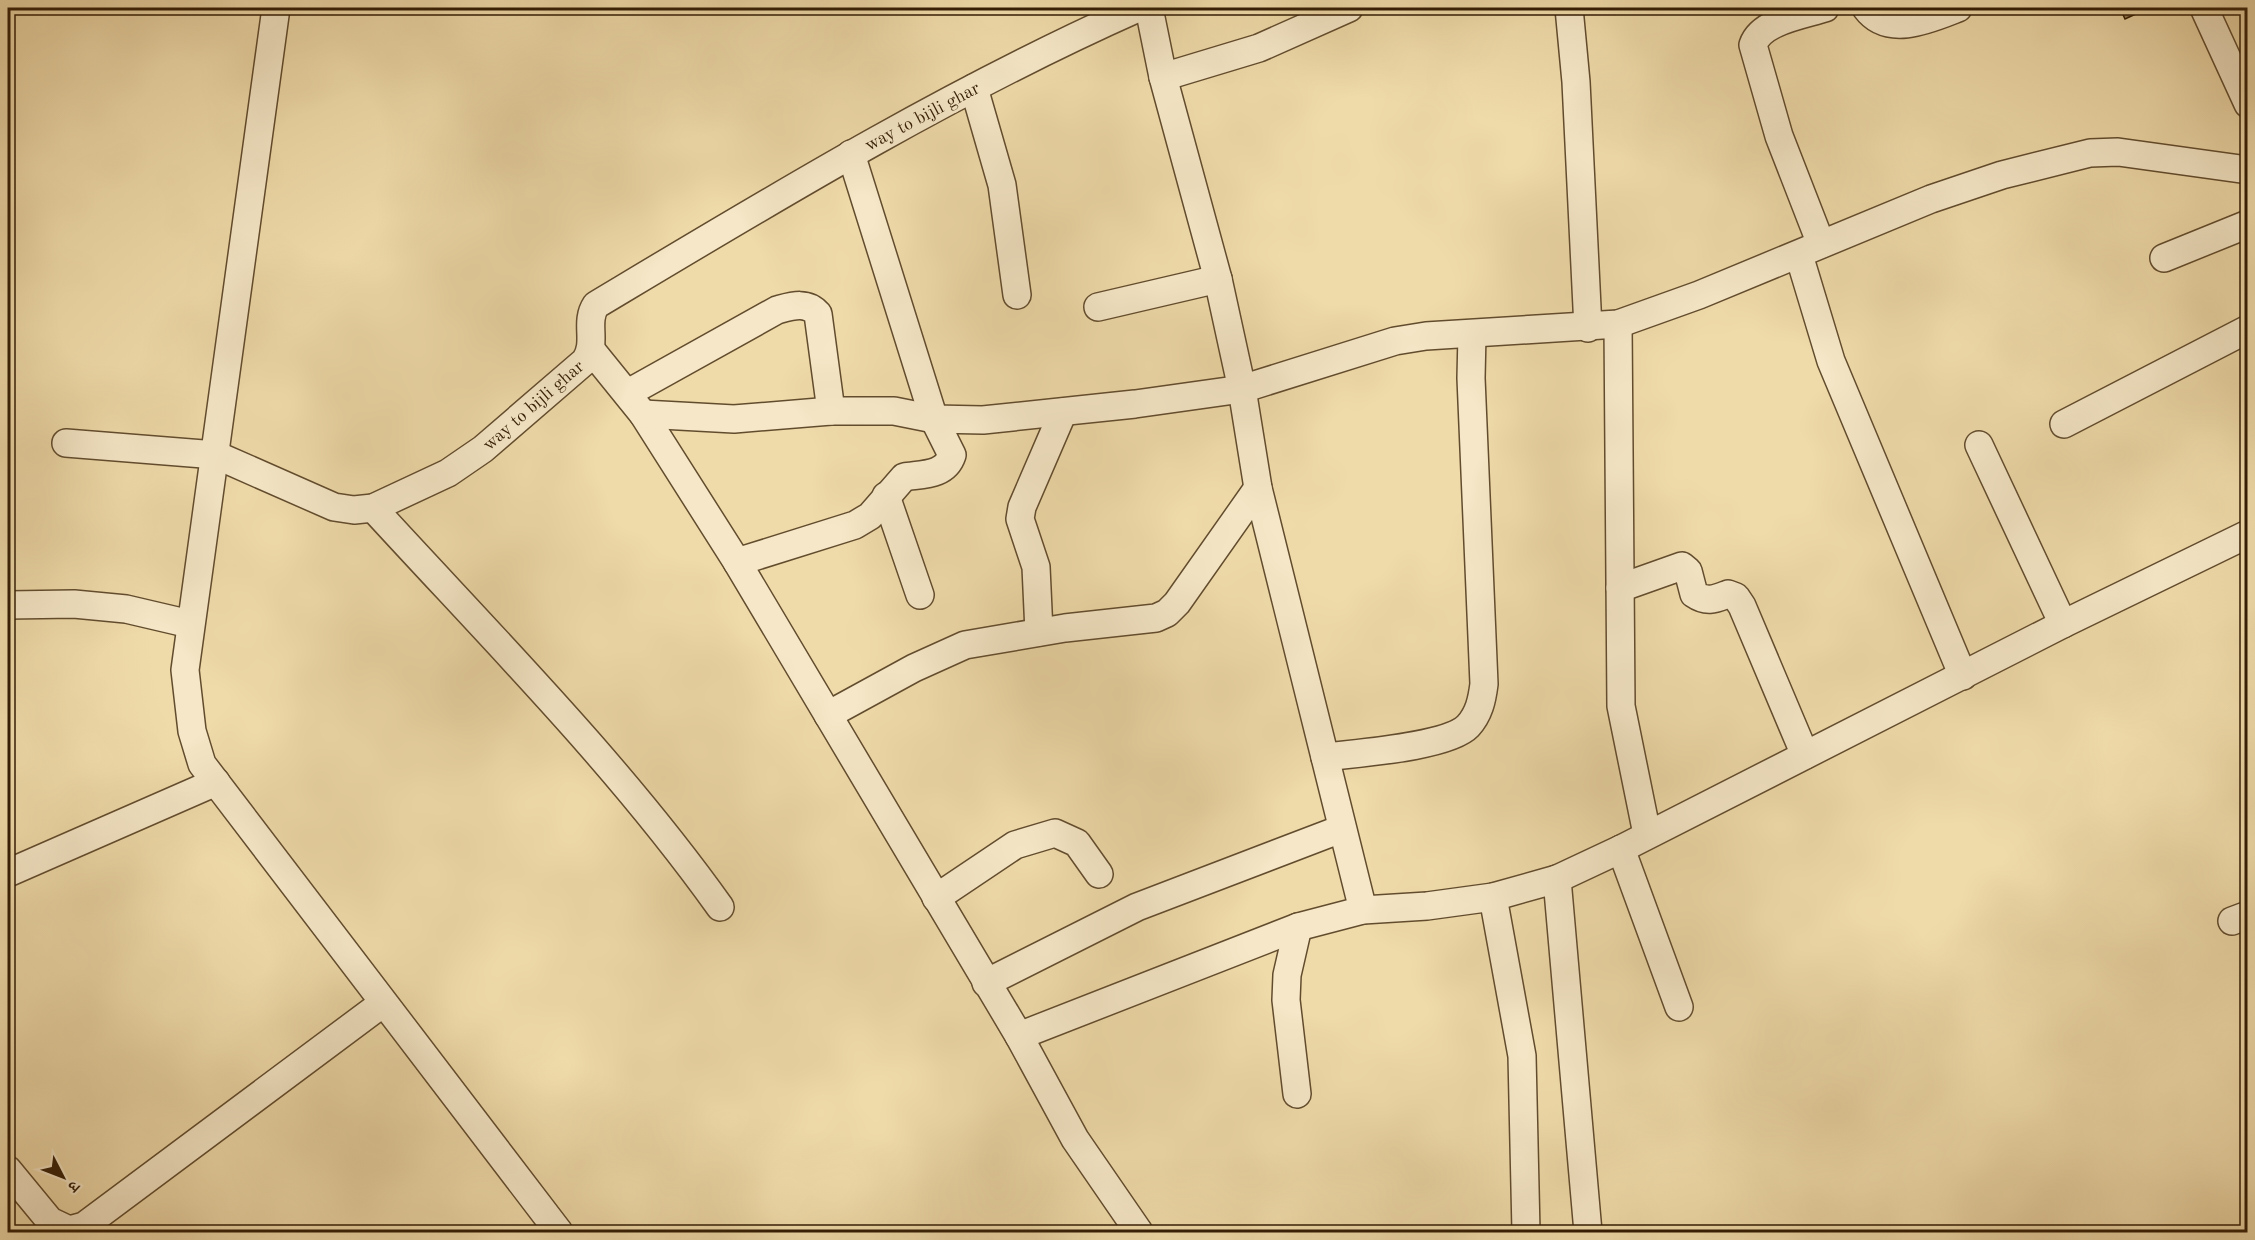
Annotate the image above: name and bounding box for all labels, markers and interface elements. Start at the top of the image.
street label: way to bijli ghar [862,79,983,155]
street label: way to bijli ghar [480,357,588,454]
north arrow [33,1147,93,1207]
text: उ [63,1177,82,1195]

